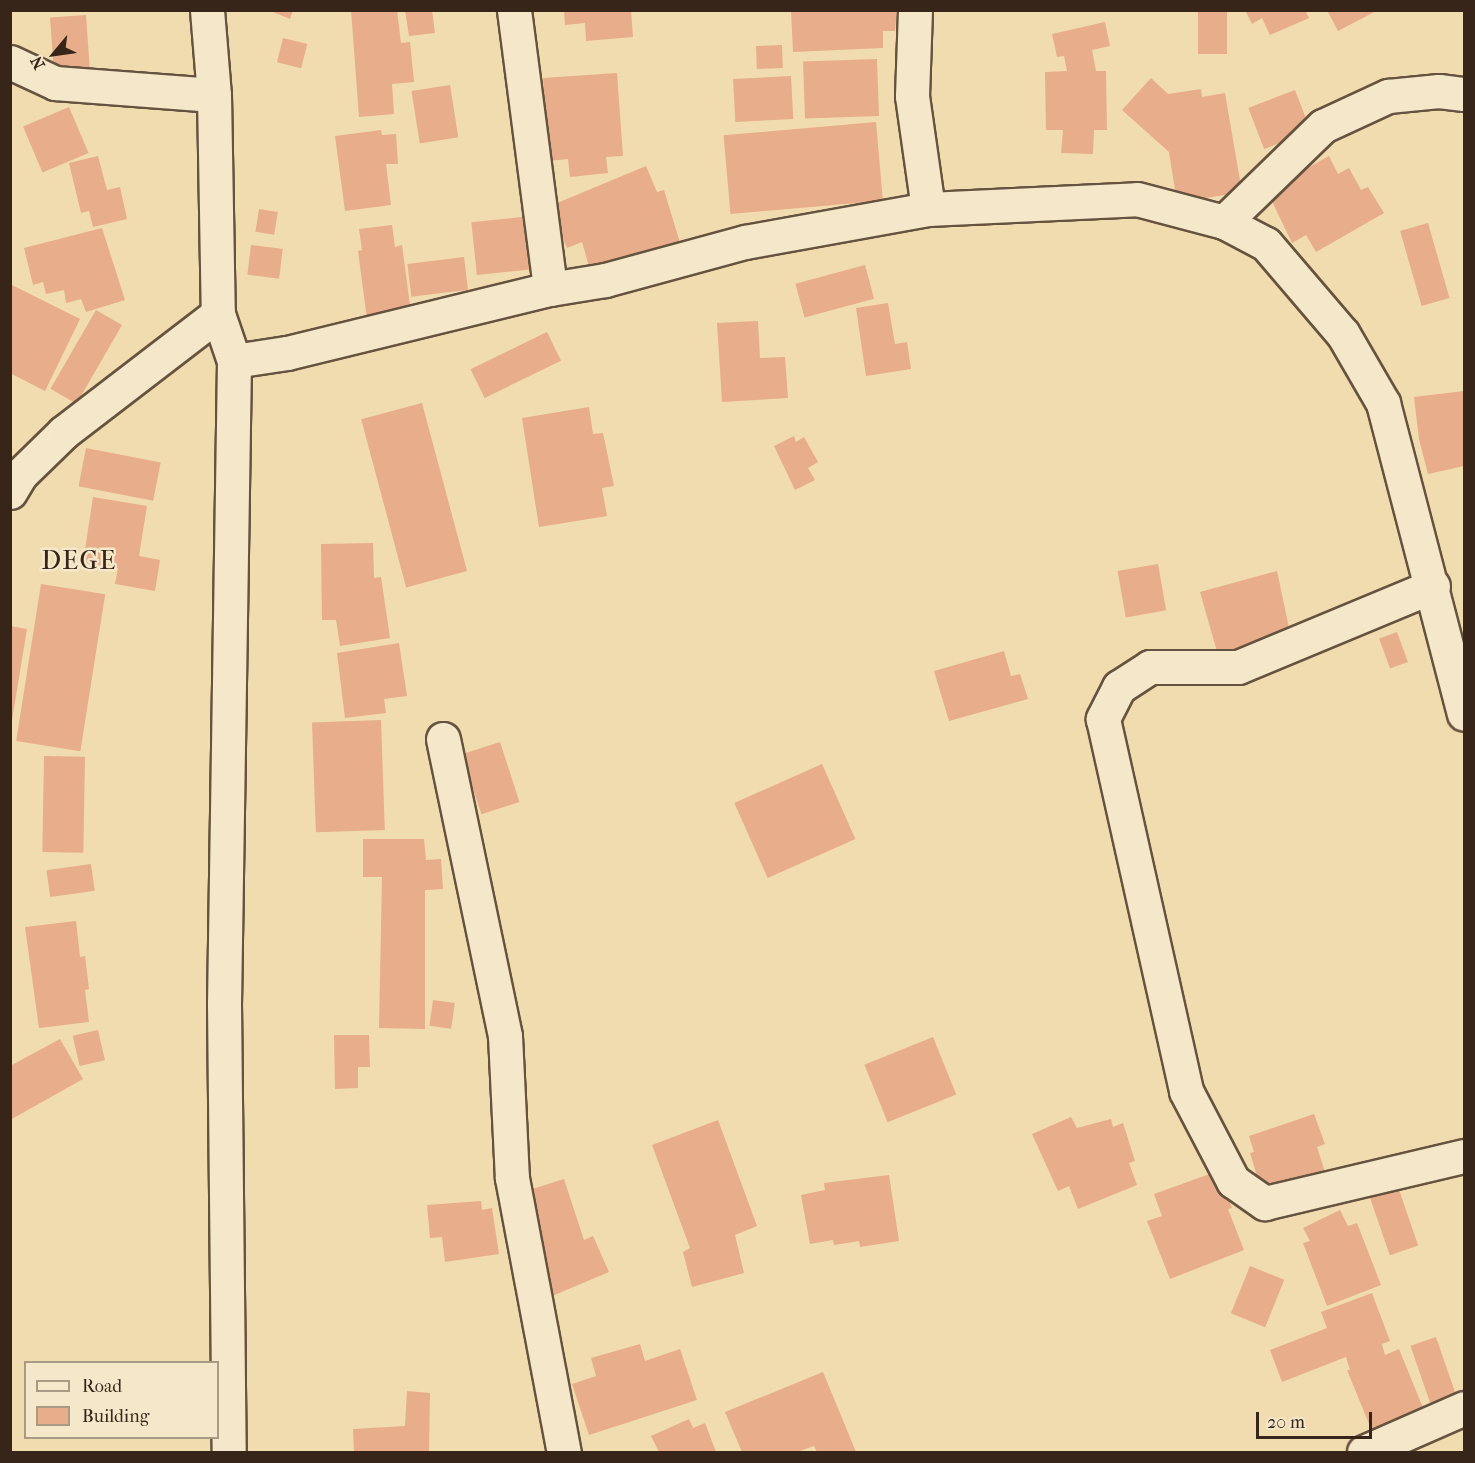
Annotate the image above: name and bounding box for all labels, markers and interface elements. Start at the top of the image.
north arrow [24,24,84,84]
text: N [27,53,49,73]
district label: DEGE [41,545,117,577]
legend [24,1361,219,1439]
text: Road [82,1376,122,1397]
scale bar [1259,1400,1374,1438]
text: Building [82,1406,149,1427]
text: 20 m [1267,1412,1305,1433]

